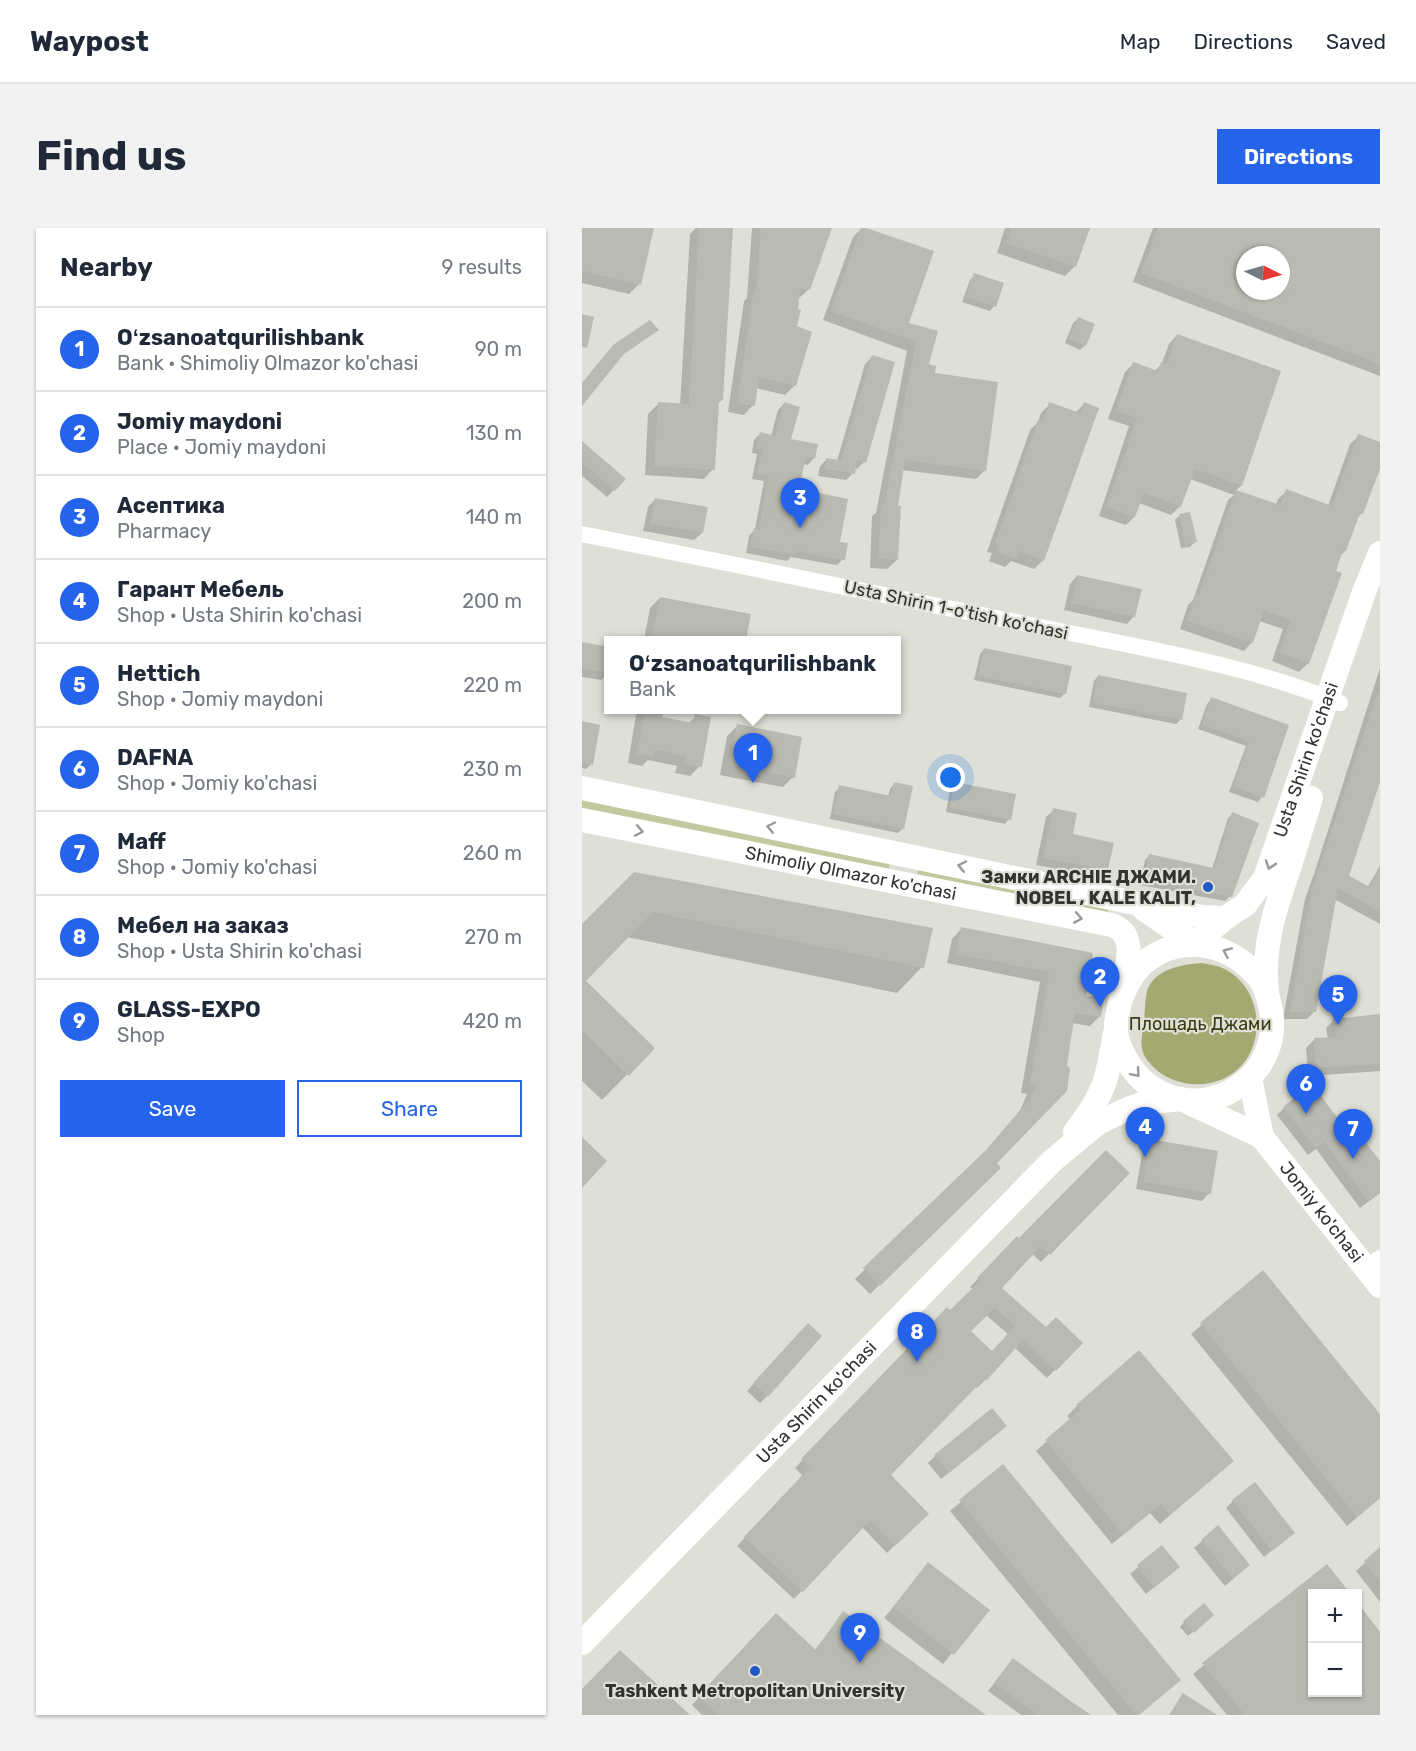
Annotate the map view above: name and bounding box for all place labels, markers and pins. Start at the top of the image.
pin: 3 [780,478,820,528]
pin: 1 [734,734,772,783]
place label: Замки ARCHIE ДЖАМИ. NOBEL , KALE KALIT, [981,866,1196,909]
marker: Замки ARCHIE ДЖАМИ. NOBEL , KALE KALIT, [1201,880,1215,894]
pin: 2 [1080,958,1120,1007]
pin: 5 [1318,976,1358,1025]
pin: 6 [1286,1064,1326,1114]
pin: 4 [1126,1108,1164,1157]
pin: 7 [1334,1110,1372,1159]
pin: 8 [898,1312,936,1362]
pin: 9 [840,1614,880,1663]
marker: Tashkent Metropolitan University [748,1664,762,1678]
place label: Tashkent Metropolitan University [605,1680,905,1702]

